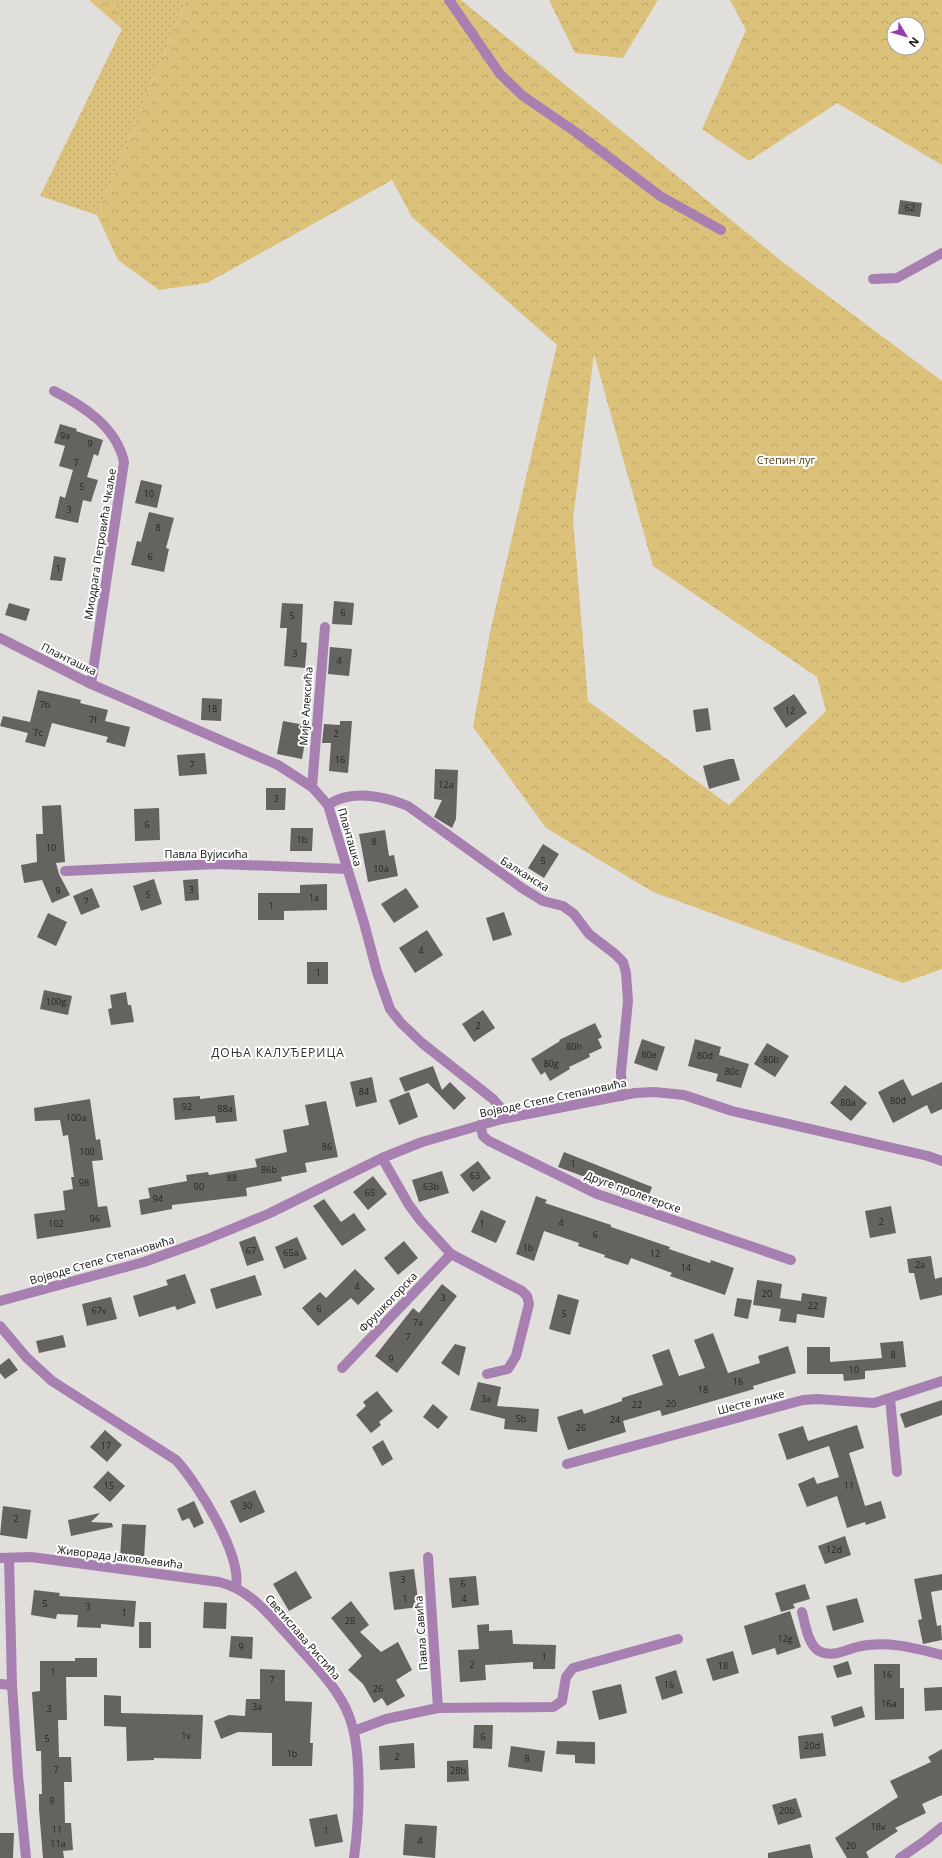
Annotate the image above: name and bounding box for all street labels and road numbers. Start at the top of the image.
street label: Миодрага Петровића Чкаље [80,467,119,621]
street label: Планташка [39,639,100,678]
street label: Мије Алексића [295,666,316,746]
street label: Планташка [335,806,366,868]
street label: Павла Вујисића [164,846,248,861]
street label: Балканска [498,853,553,895]
street label: Војводе Степе Степановића [478,1075,628,1120]
street label: Друге пролетерске [583,1167,683,1216]
street label: Војводе Степе Степановића [28,1232,176,1287]
street label: Фрушкогорска [355,1268,420,1335]
street label: Шесте личке [716,1385,786,1418]
street label: Живорада Јаковљевића [56,1541,184,1572]
street label: Светислава Ристића [262,1591,345,1683]
street label: Павла Савића [410,1595,431,1671]

